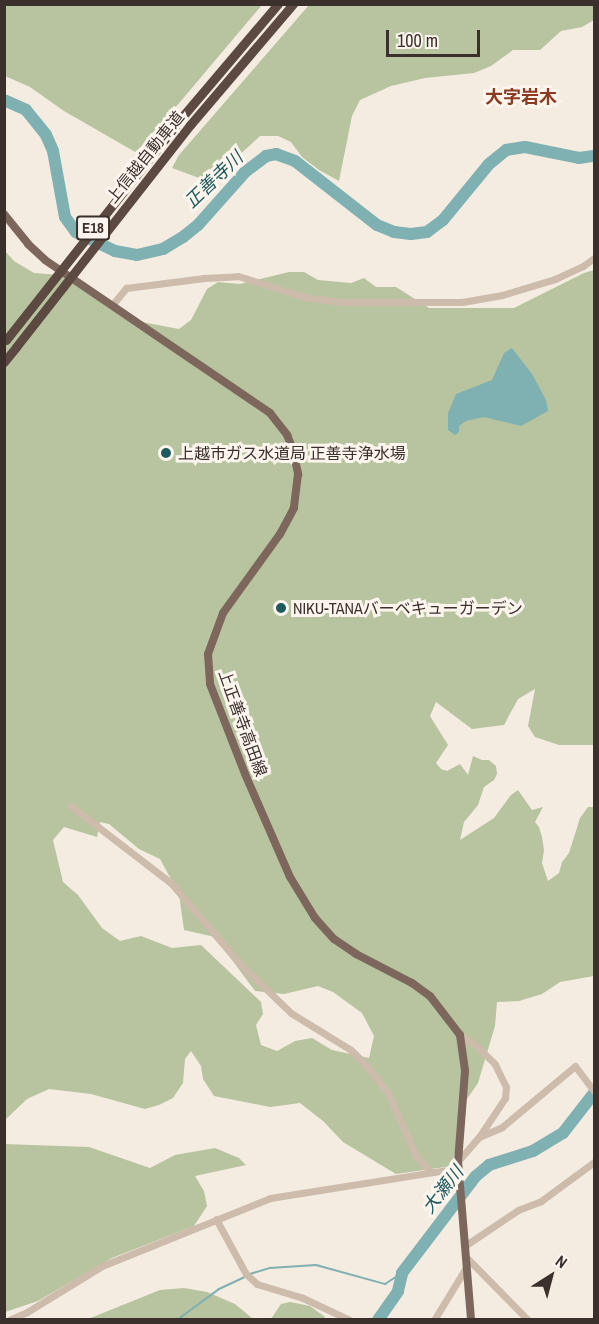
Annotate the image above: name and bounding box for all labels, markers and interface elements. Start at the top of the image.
scale bar [389,18,484,56]
text: 100 m [397,28,438,53]
district label: 大字岩木 [485,86,557,108]
street label: 上信越自動車道 [102,107,188,207]
water label: 正善寺川 [181,147,247,213]
road number: E18 [75,216,111,240]
place label: 上越市ガス水道局 正善寺浄水場 [178,443,406,463]
marker: 上越市ガス水道局 正善寺浄水場 [159,446,173,460]
place label: NIKU-TANAバーベキューガーデン [293,598,523,618]
marker: NIKU-TANAバーベキューガーデン [274,601,288,615]
street label: 上正善寺高田線 [215,667,271,779]
water label: 大瀬川 [418,1162,468,1218]
north arrow [521,1246,581,1306]
text: N [551,1250,572,1273]

